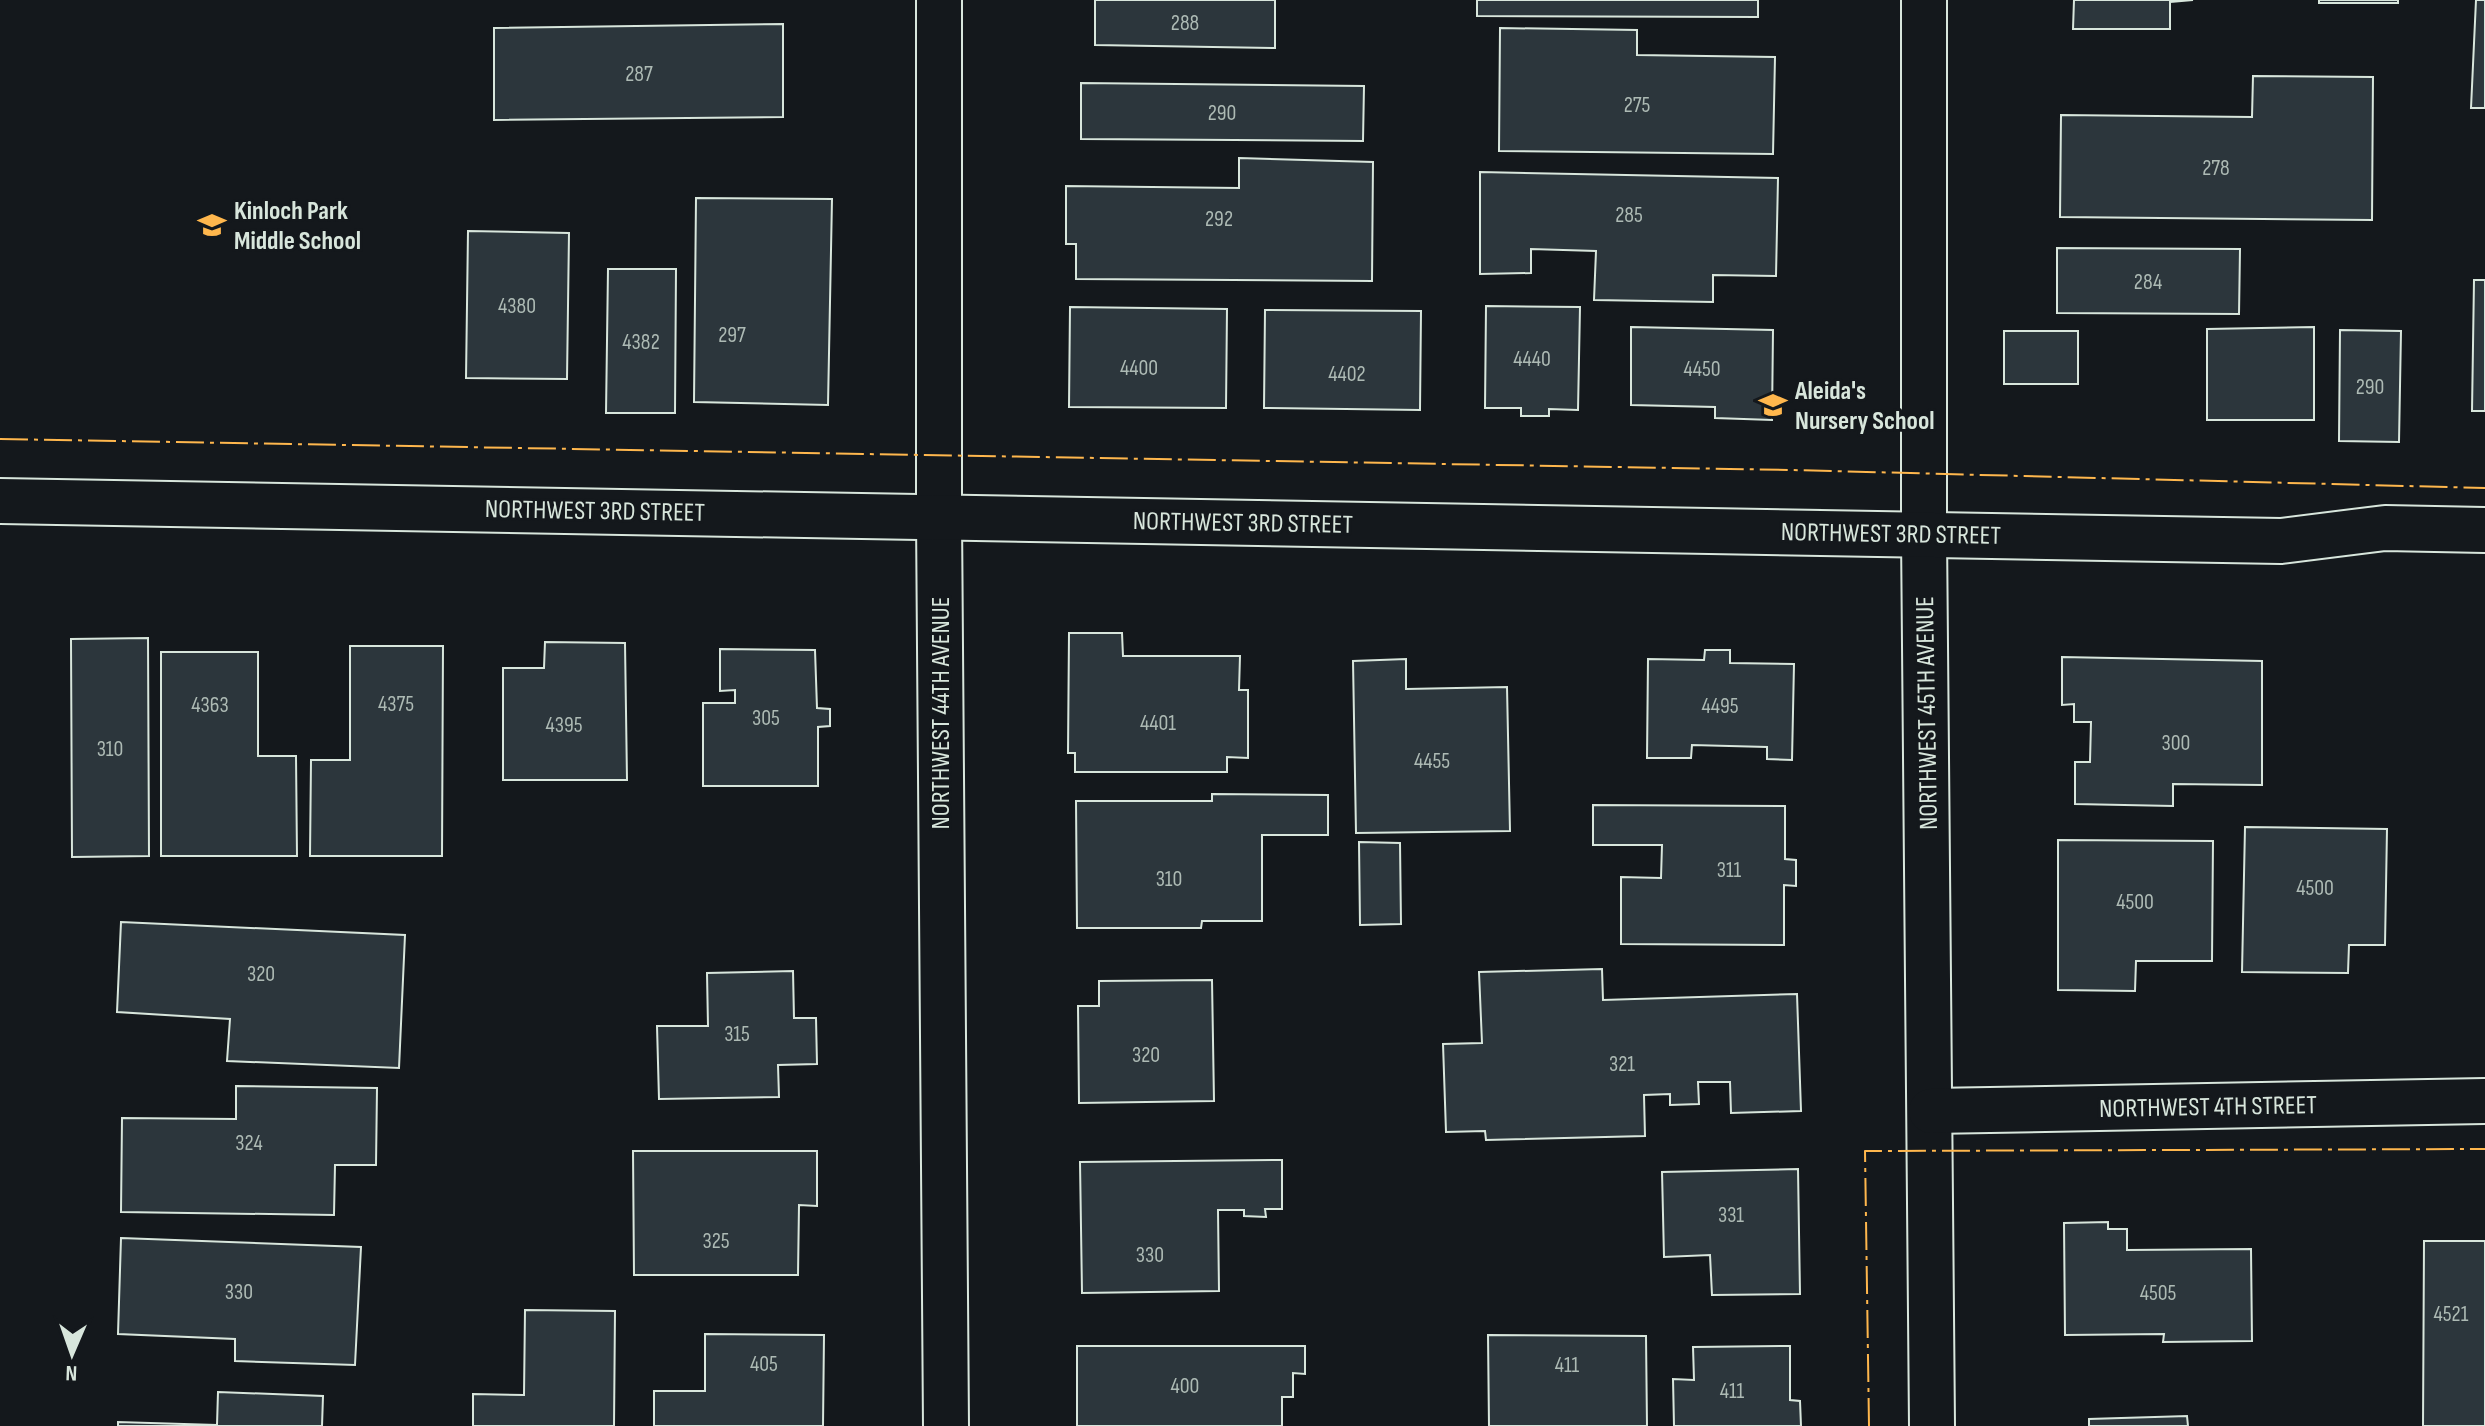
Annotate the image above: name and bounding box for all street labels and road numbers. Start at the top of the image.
street label: NORTHWEST 3RD STREET [485,494,705,529]
street label: NORTHWEST 3RD STREET [1133,506,1353,541]
street label: NORTHWEST 3RD STREET [1781,517,2001,552]
street label: NORTHWEST 45TH AVENUE [1910,596,1945,830]
street label: NORTHWEST 44TH AVENUE [926,597,957,829]
street label: NORTHWEST 4TH STREET [2099,1090,2317,1125]

